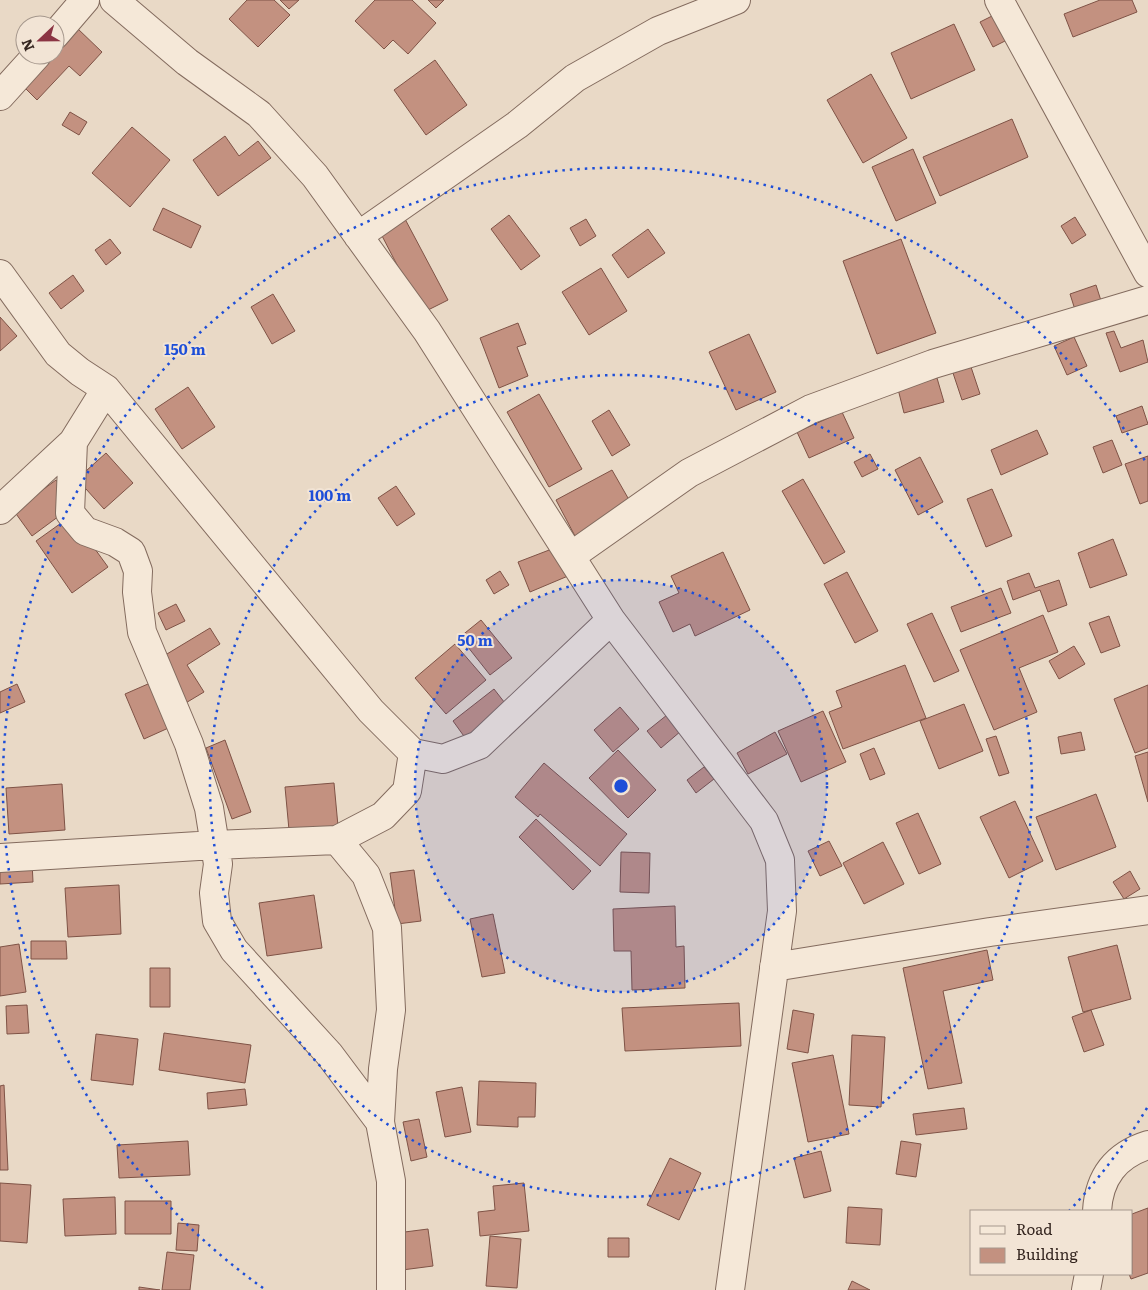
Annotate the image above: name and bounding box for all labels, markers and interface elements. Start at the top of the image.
north arrow [15,15,65,65]
text: N [15,36,38,54]
text: 150 m [164,337,206,360]
text: 100 m [309,483,351,506]
text: 50 m [457,628,493,651]
centre of rings [612,777,630,795]
legend [970,1210,1133,1275]
text: Road [1016,1217,1052,1240]
text: Building [1016,1242,1078,1265]

